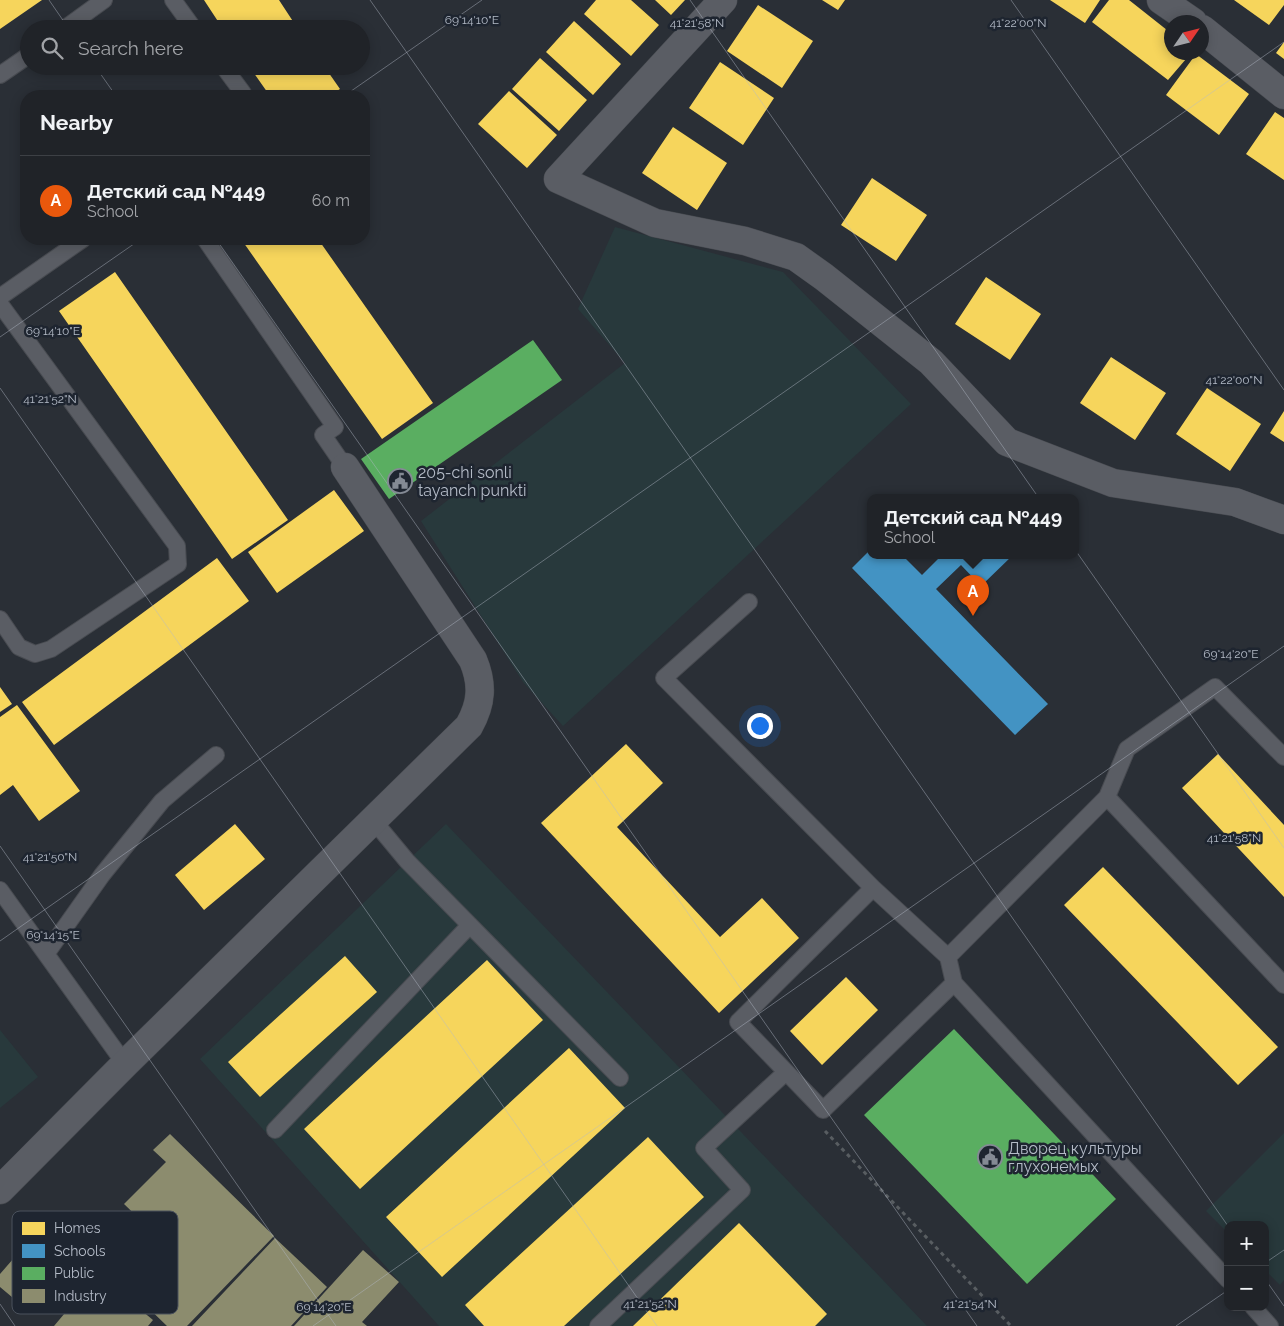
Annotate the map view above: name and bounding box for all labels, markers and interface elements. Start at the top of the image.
text: 69°14'10"E [445,13,499,27]
north arrow [1164,15,1209,60]
text: 41°21'58"N [670,16,724,30]
text: 41°22'00"N [990,16,1046,30]
search box [20,20,370,75]
icon: search [38,34,66,62]
text: Search here [78,37,184,59]
text: Nearby [40,110,113,135]
text: Детский сад №449 [87,180,265,202]
text: A [51,191,61,210]
text: 60 m [312,191,350,210]
text: School [87,202,138,221]
text: 69°14'10"E [26,324,80,338]
text: 41°22'00"N [1206,373,1262,387]
text: 41°21'52"N [23,392,77,406]
place label: 205-chi sonli tayanch punkti [418,463,527,500]
public building icon: 205-chi sonli tayanch punkti [387,468,413,494]
popup [867,494,1079,559]
text: Детский сад №449 [884,506,1062,528]
text: School [884,528,935,547]
pin: A [957,575,989,616]
text: 69°14'20"E [1203,647,1259,661]
your location [747,713,773,739]
text: 41°21'58"N [1207,831,1261,845]
text: 41°21'50"N [23,850,77,864]
text: 69°14'15"E [26,928,80,942]
place label: Дворец культуры глухонемых [1008,1139,1142,1176]
public building icon: Дворец культуры глухонемых [977,1144,1003,1170]
legend [12,1211,178,1314]
text: Homes [54,1220,101,1236]
map controls [1224,1221,1269,1311]
button: + [1224,1221,1269,1266]
text: Schools [54,1243,106,1259]
text: Public [54,1265,95,1281]
button: − [1224,1266,1269,1311]
text: Industry [54,1288,107,1304]
text: 41°21'52"N [623,1297,677,1311]
text: 41°21'54"N [943,1297,997,1311]
text: 69°14'20"E [296,1300,352,1314]

